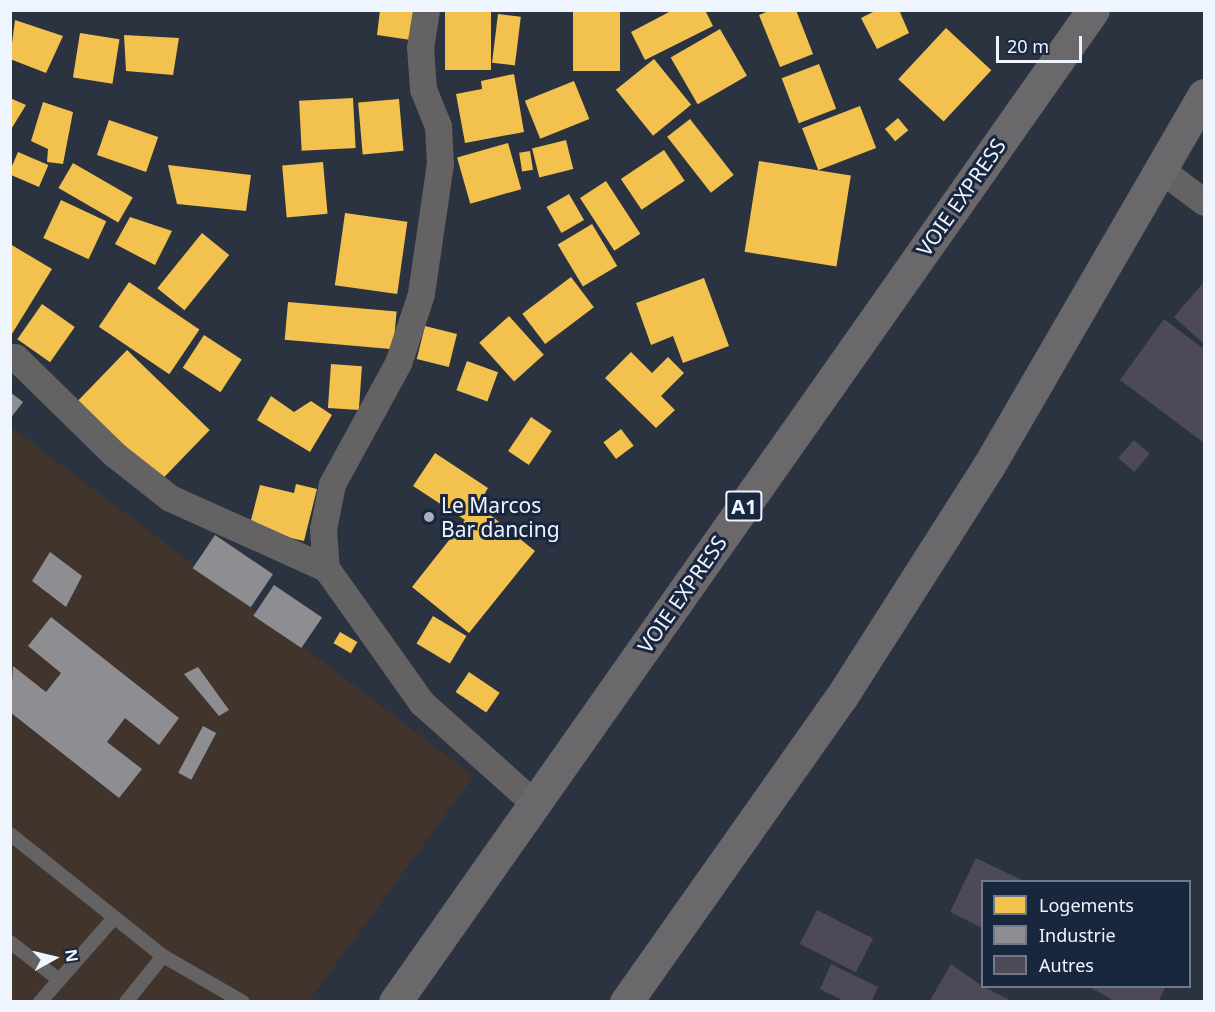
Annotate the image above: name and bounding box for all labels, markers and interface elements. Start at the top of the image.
scale bar [999,24,1084,62]
text: 20 m [1007,34,1049,58]
street label: VOIE EXPRESS [911,133,1011,261]
road number: A1 [724,489,764,523]
place label: Le Marcos Bar dancing [441,492,560,542]
marker: Le Marcos Bar dancing [422,510,436,524]
street label: VOIE EXPRESS [632,530,732,658]
legend [981,880,1191,988]
text: Logements [1039,893,1134,917]
text: Industrie [1039,923,1116,947]
north arrow [24,928,84,988]
text: N [60,948,84,963]
text: Autres [1039,953,1094,977]

